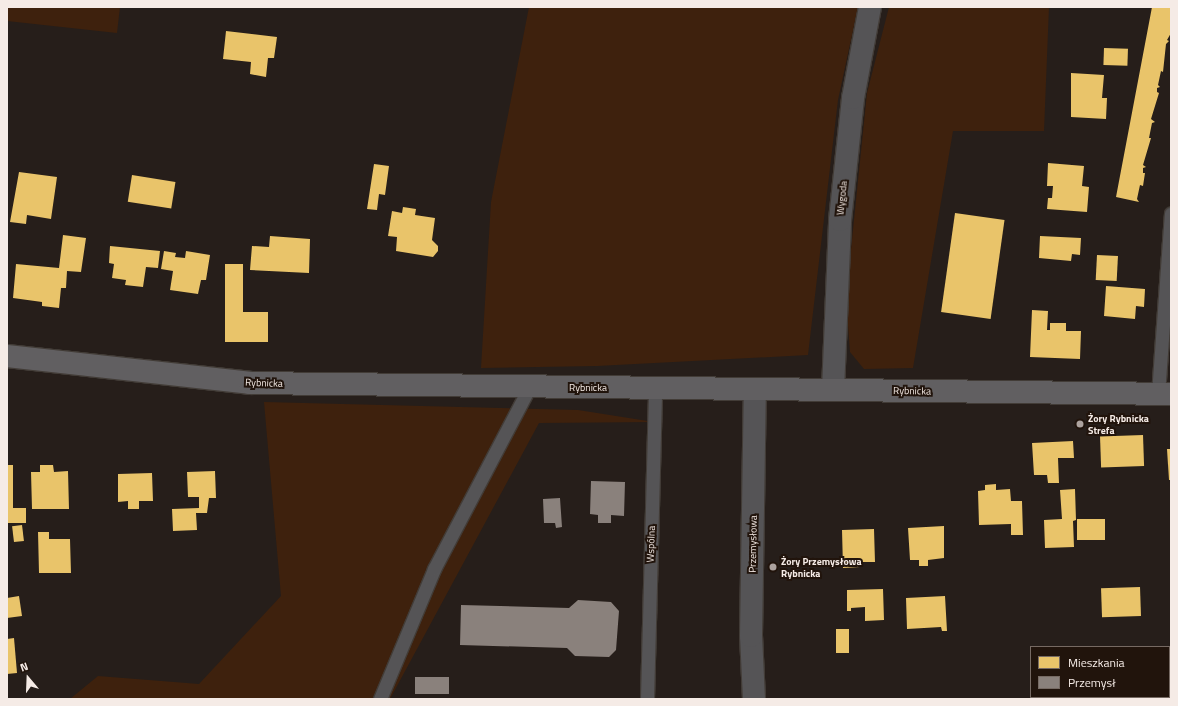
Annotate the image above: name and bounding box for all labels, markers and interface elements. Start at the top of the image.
street label: Wygoda [834,180,850,216]
street label: Rybnicka [245,376,283,390]
street label: Rybnicka [569,382,607,394]
street label: Rybnicka [893,385,931,397]
place label: Żory Rybnicka Strefa [1088,412,1149,436]
marker: Żory Rybnicka Strefa [1075,419,1085,429]
street label: Przemysłowa [746,515,760,573]
street label: Wspólna [644,526,658,562]
place label: Żory Przemysłowa Rybnicka [781,555,862,578]
marker: Żory Przemysłowa Rybnicka [768,562,778,572]
legend [1030,646,1170,698]
text: Mieszkania [1068,653,1125,672]
north arrow [8,658,48,698]
text: N [18,658,30,675]
text: Przemysł [1068,673,1116,692]

